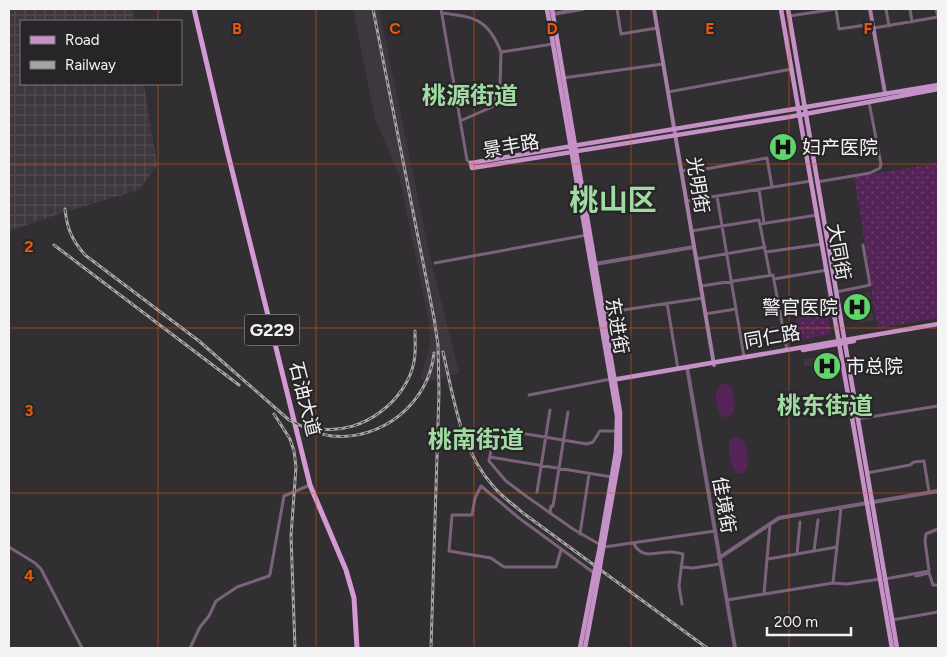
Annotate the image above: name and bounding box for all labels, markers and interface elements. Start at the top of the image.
text: B [232,19,242,38]
text: C [389,19,401,38]
text: D [546,19,558,38]
text: E [705,19,715,38]
text: F [864,19,873,38]
legend [20,20,182,85]
text: Road [65,31,100,49]
text: Railway [65,56,116,74]
district label: 桃源街道 [422,81,518,110]
street label: 景丰路 [481,130,541,162]
hospital icon: 妇产医院 [768,132,798,162]
place label: 妇产医院 [802,136,878,159]
street label: 光明街 [682,155,714,215]
district label: 桃山区 [569,182,657,217]
street label: 大同街 [823,222,855,282]
text: 2 [24,237,34,256]
hospital icon: 警官医院 [842,292,872,322]
street label: 东进街 [601,296,633,356]
place label: 警官医院 [762,296,838,319]
road number: G229 [244,314,300,346]
street label: 同仁路 [742,321,802,353]
hospital icon: 市总院 [812,351,842,381]
place label: 市总院 [846,355,903,378]
street label: 石油大道 [285,359,325,439]
district label: 桃东街道 [777,391,873,420]
text: 3 [25,401,34,420]
district label: 桃南街道 [428,425,524,454]
street label: 佳境街 [708,475,740,535]
text: 4 [24,566,34,585]
scale bar [767,604,851,636]
text: 200 m [774,613,818,631]

